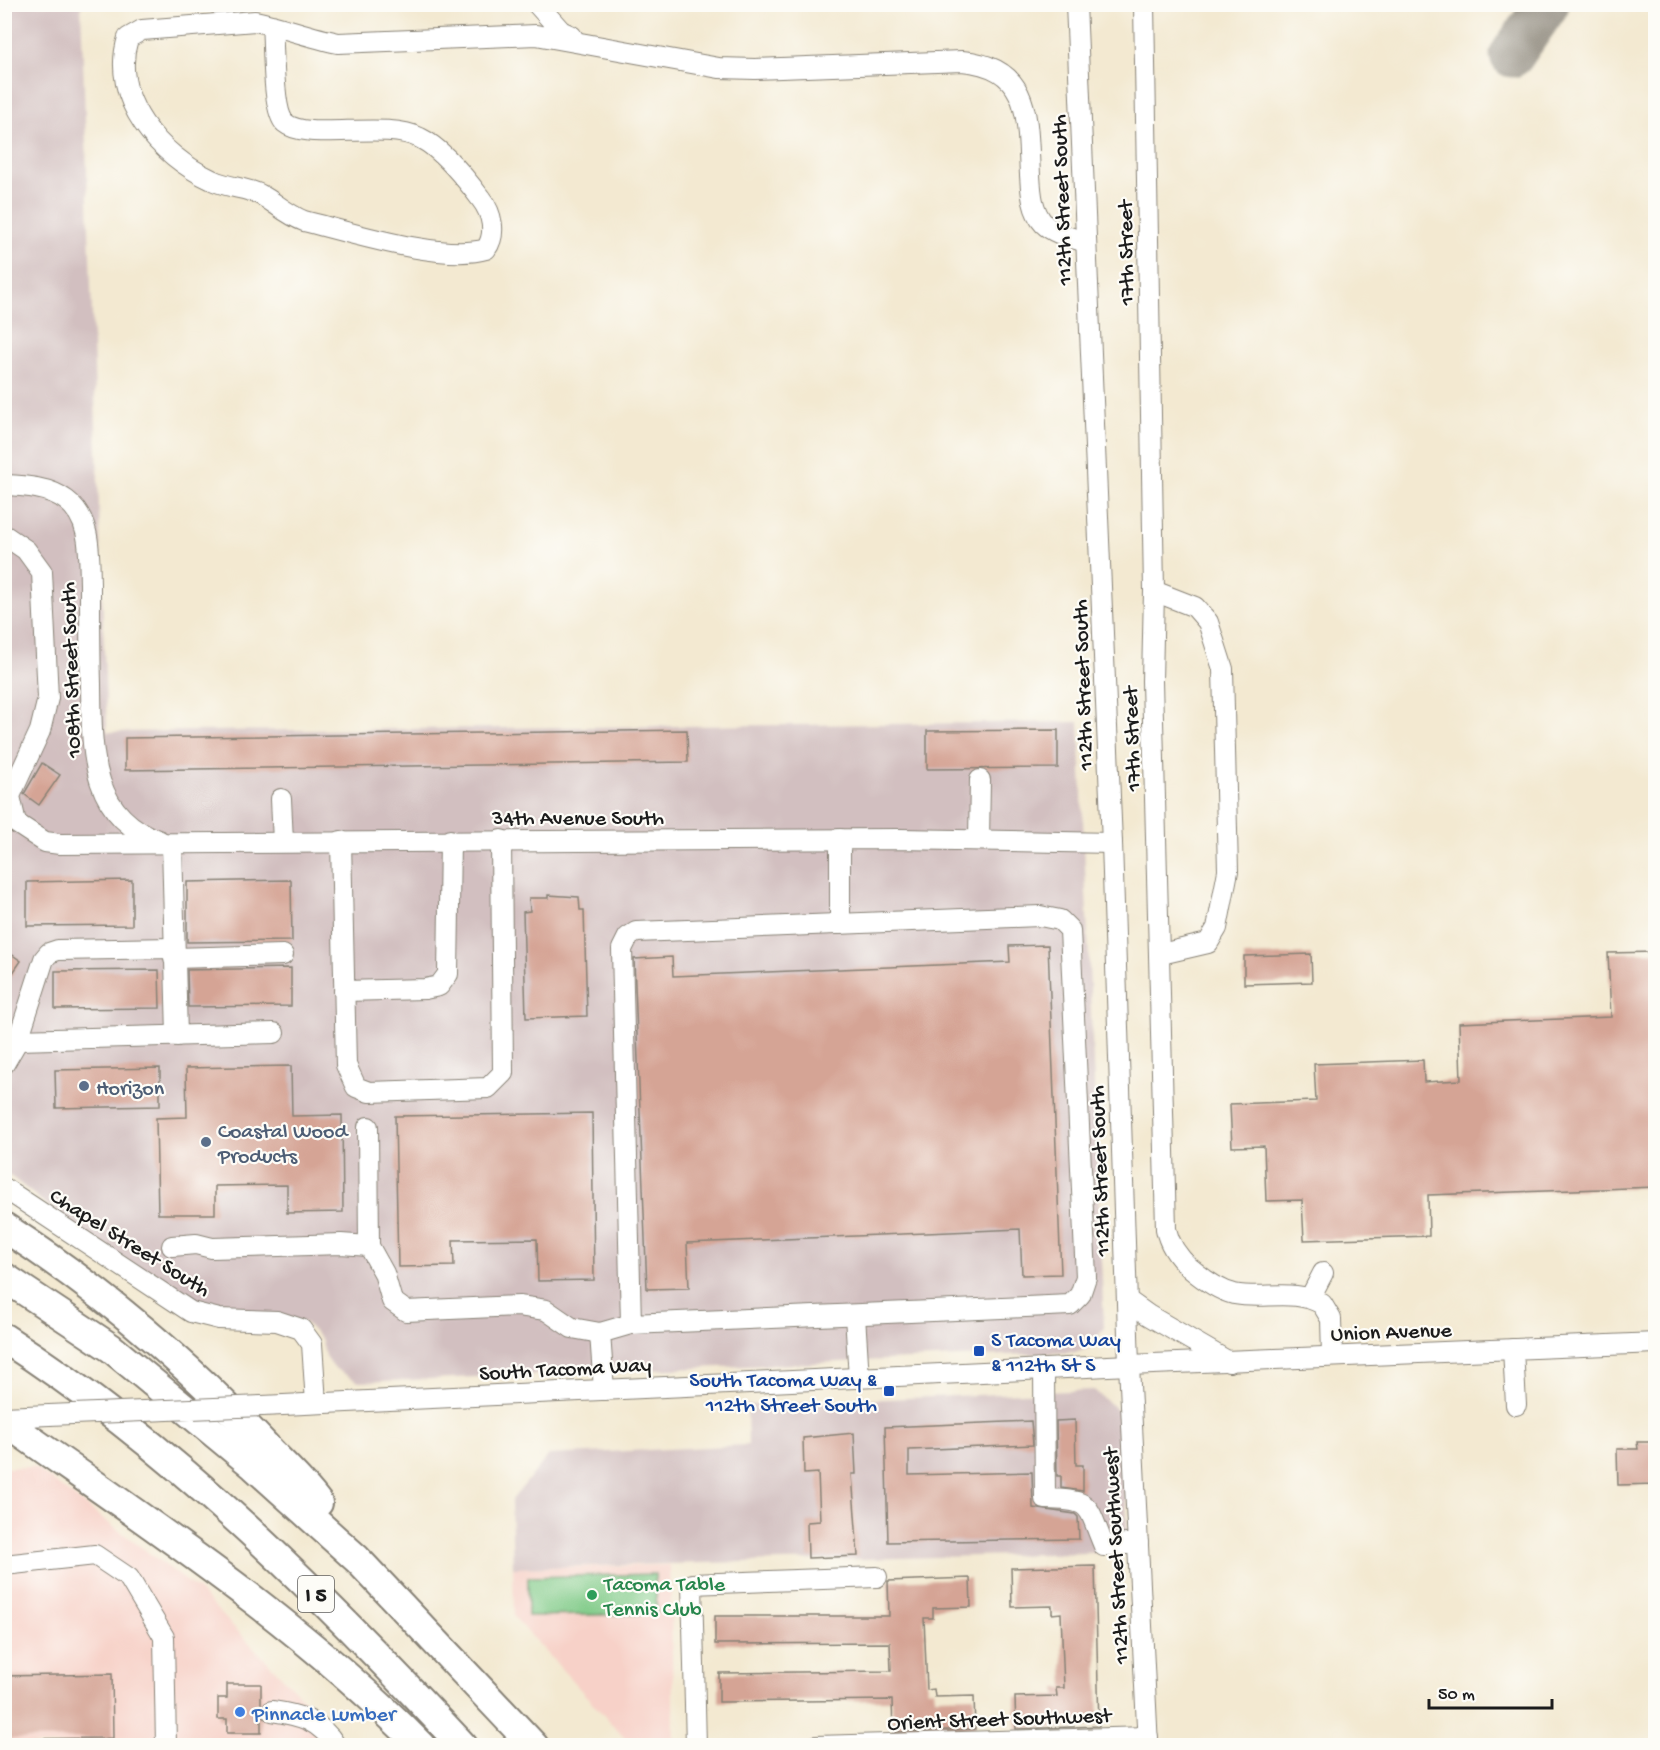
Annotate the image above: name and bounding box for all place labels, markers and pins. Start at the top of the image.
place label: Horizon [96,1077,165,1103]
marker: Horizon [77,1079,91,1093]
place label: Coastal Wood Products [217,1120,349,1171]
marker: Coastal Wood Products [199,1135,213,1149]
place label: S Tacoma Way & 112th St S [991,1329,1121,1380]
marker: S Tacoma Way & 112th St S [972,1344,986,1358]
place label: South Tacoma Way & 112th Street South [689,1369,877,1420]
marker: South Tacoma Way & 112th Street South [882,1384,896,1398]
place label: Tacoma Table Tennis Club [602,1573,726,1624]
marker: Tacoma Table Tennis Club [585,1588,599,1602]
place label: Pinnacle Lumber [251,1703,398,1729]
marker: Pinnacle Lumber [233,1705,247,1719]

